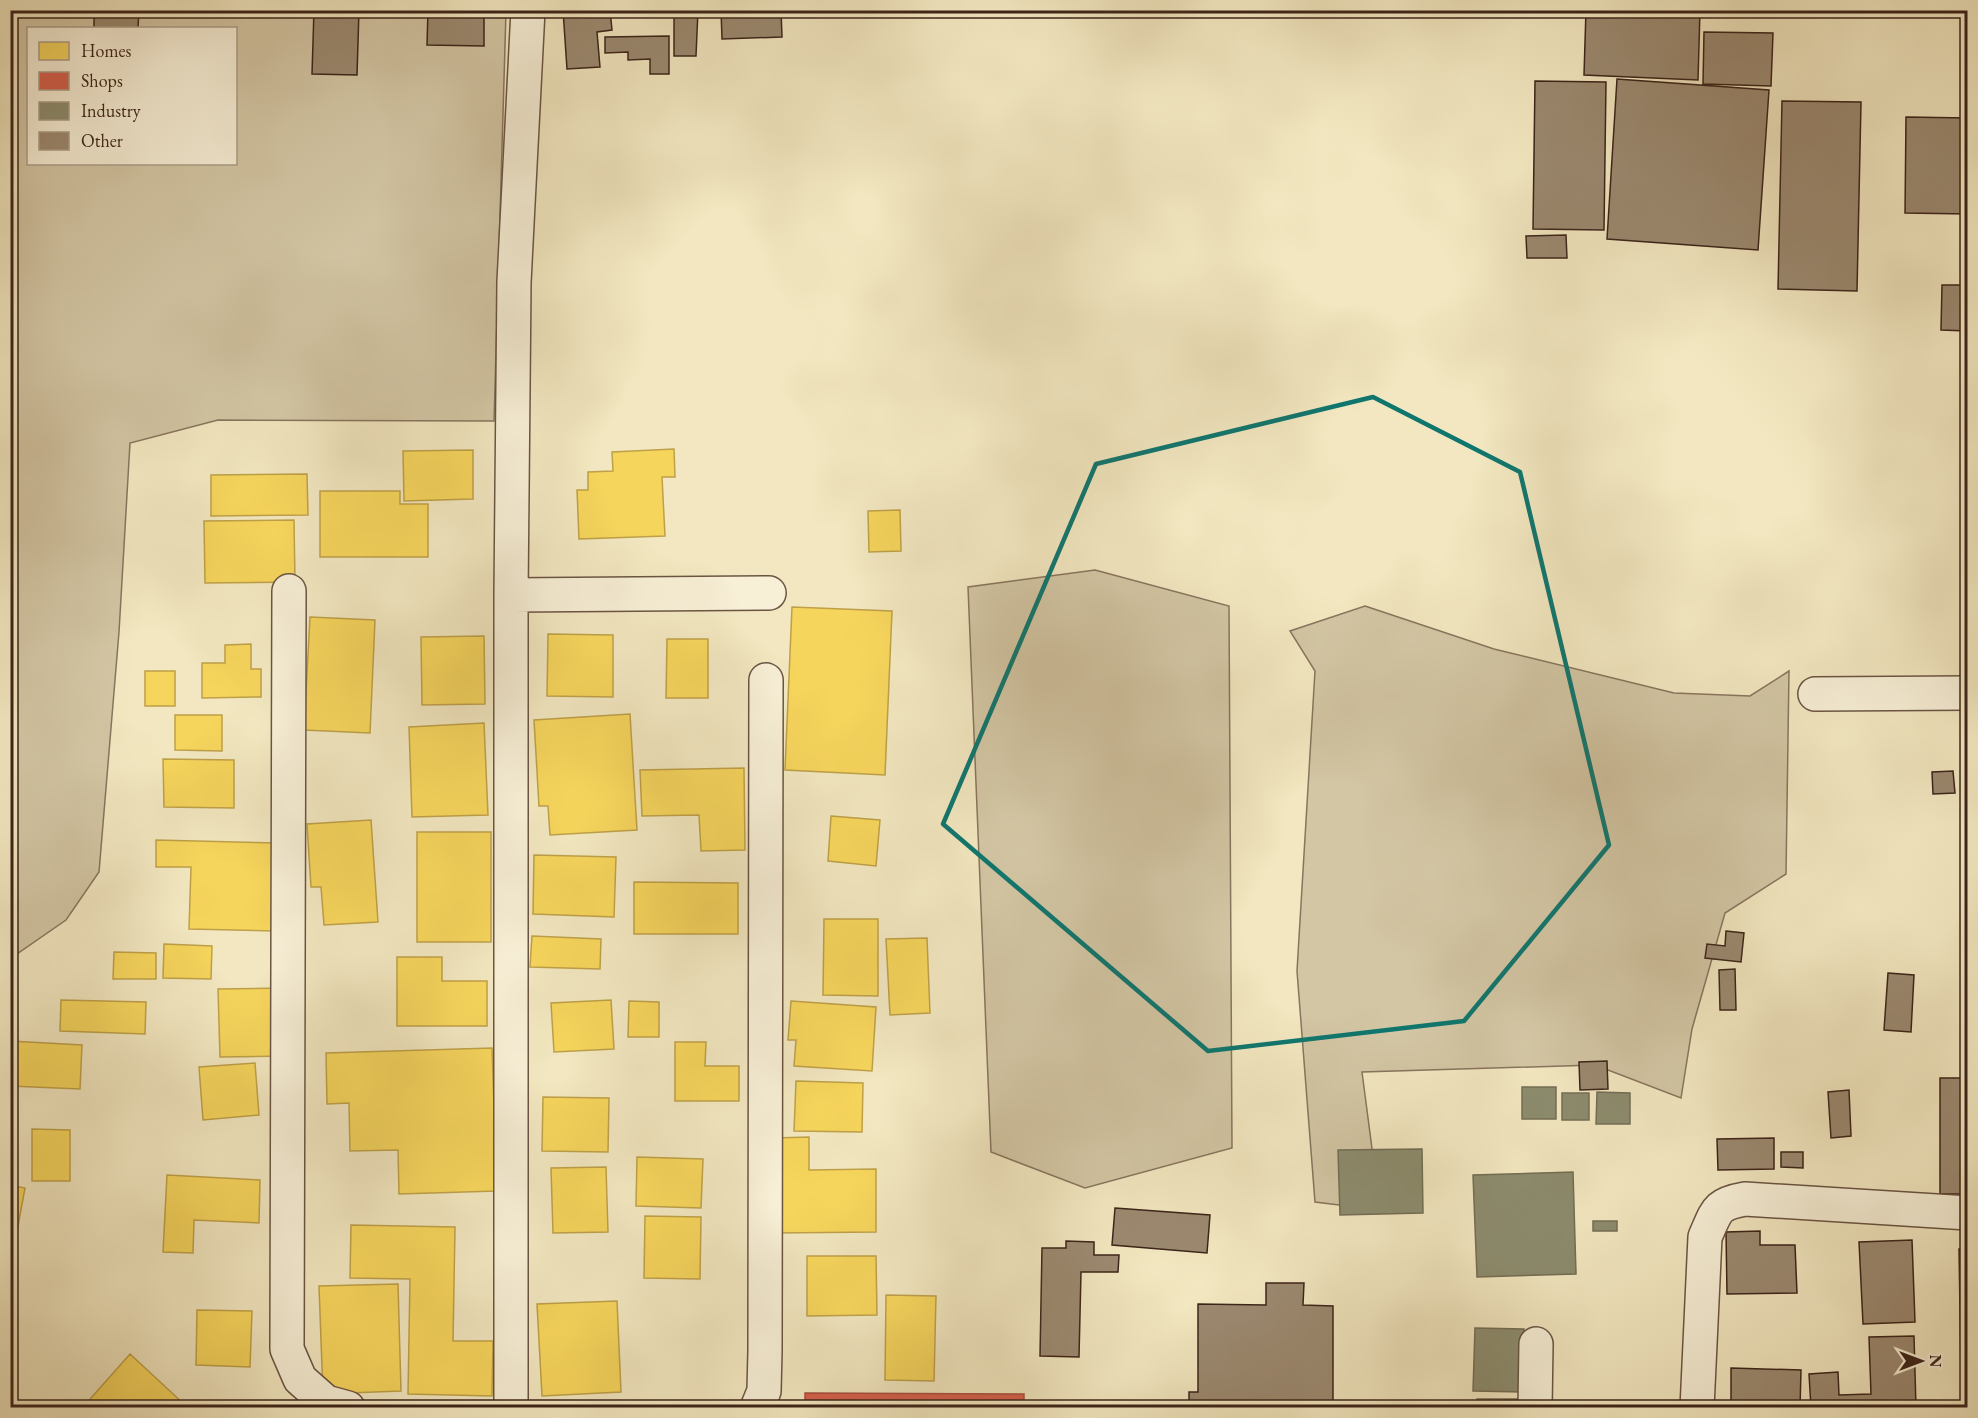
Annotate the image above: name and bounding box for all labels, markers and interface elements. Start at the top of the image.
legend [27,27,237,165]
text: Homes [81,39,132,62]
text: Shops [81,69,123,92]
text: Industry [81,99,141,122]
text: Other [81,129,123,152]
north arrow [1891,1331,1951,1391]
text: N [1925,1355,1946,1368]

